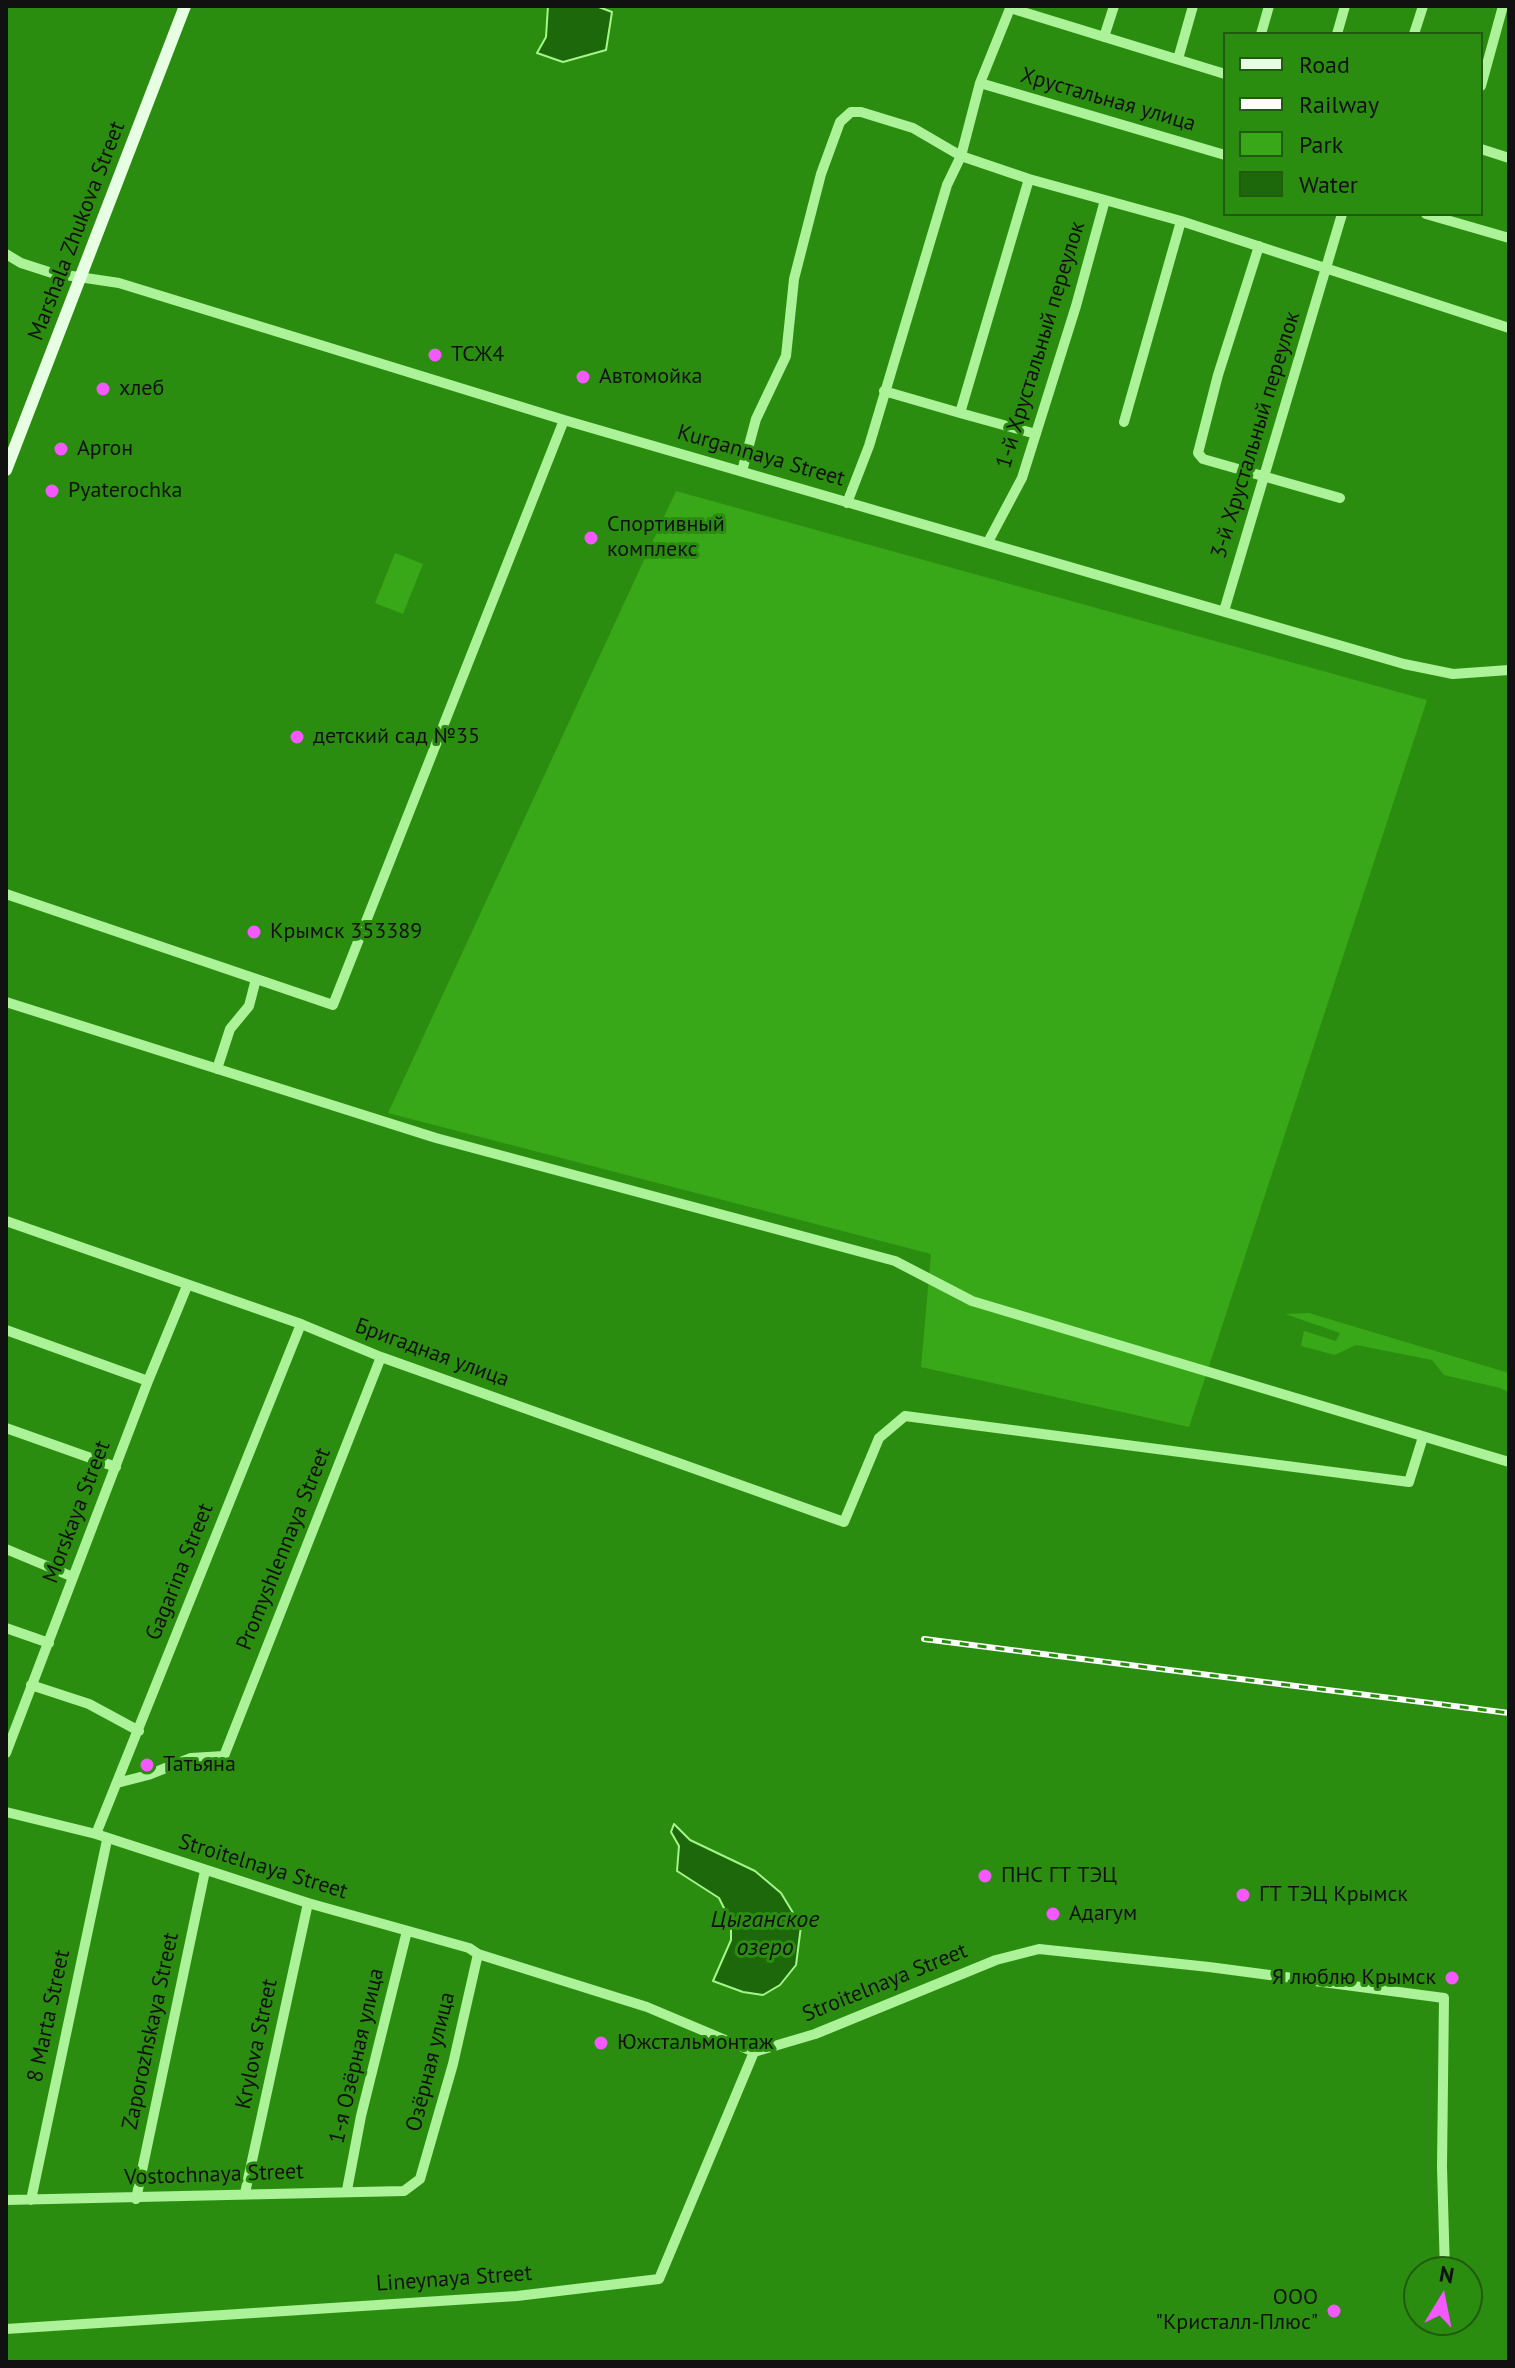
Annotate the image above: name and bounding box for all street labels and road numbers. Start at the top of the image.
street label: Хрустальная улица [1017,62,1199,138]
street label: Marshala Zhukova Street [23,118,131,344]
street label: 1-й Хрустальный переулок [991,218,1091,472]
street label: 3-й Хрустальный переулок [1206,308,1306,562]
street label: Kurgannaya Street [674,419,848,493]
street label: Бригадная улица [351,1313,513,1393]
street label: Morskaya Street [38,1437,116,1587]
street label: Promyshlennaya Street [231,1444,337,1654]
street label: Gagarina Street [141,1500,219,1644]
street label: Stroitelnaya Street [175,1829,351,1905]
street label: Zaporozhskaya Street [117,1930,185,2132]
street label: Stroitelnaya Street [799,1938,971,2028]
street label: 8 Marta Street [22,1947,76,2085]
street label: 1-я Озёрная улица [324,1966,390,2146]
street label: Krylova Street [230,1977,284,2111]
street label: Озёрная улица [401,1989,461,2135]
street label: Vostochnaya Street [124,2159,304,2191]
street label: Lineynaya Street [375,2260,533,2298]

